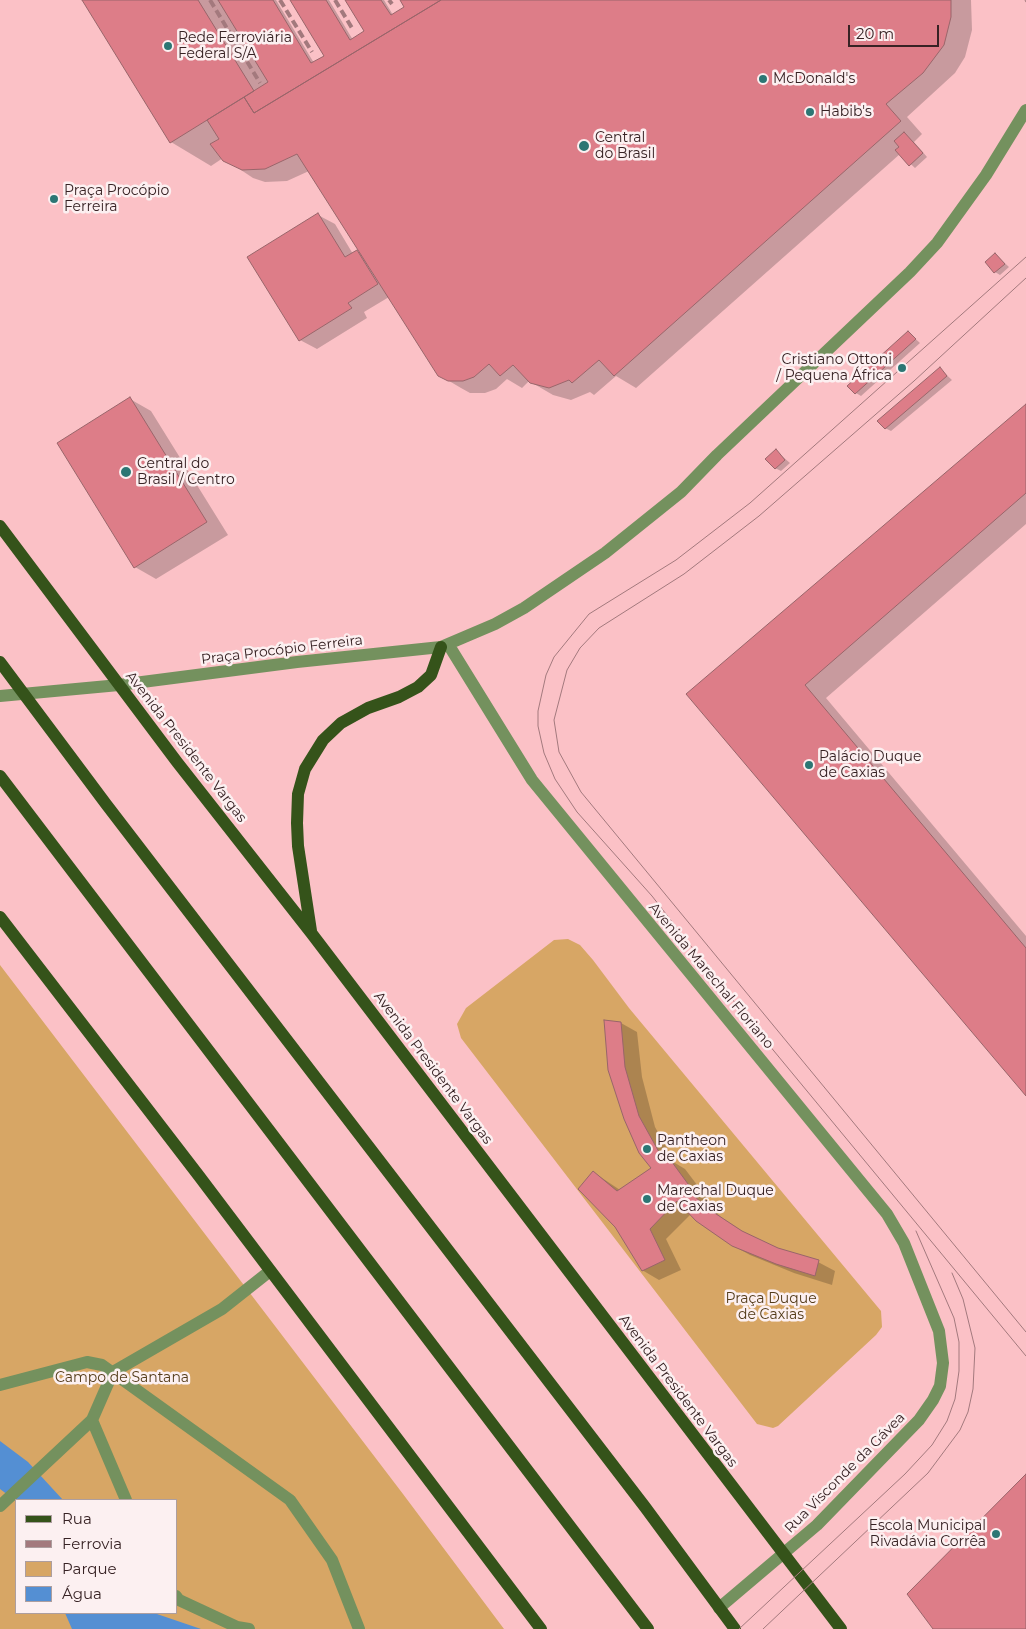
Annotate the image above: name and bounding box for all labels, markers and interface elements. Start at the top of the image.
scale bar [851,15,942,47]
text: 20 m [856,24,894,43]
place label: Rede Ferroviária Federal S/A [178,30,292,62]
marker: Rede Ferroviária Federal S/A [162,40,174,52]
place label: McDonald's [773,71,855,87]
marker: McDonald's [757,73,769,85]
place label: Habib's [820,104,872,120]
marker: Habib's [804,106,816,118]
place label: Central do Brasil [595,130,655,162]
marker: Central do Brasil [577,139,591,153]
place label: Praça Procópio Ferreira [64,183,169,216]
marker: Praça Procópio Ferreira [48,193,60,205]
place label: Cristiano Ottoni / Pequena África [776,352,892,384]
marker: Cristiano Ottoni / Pequena África [896,362,908,374]
place label: Central do Brasil / Centro [137,456,235,488]
marker: Central do Brasil / Centro [119,465,133,479]
street label: Praça Procópio Ferreira [200,632,364,668]
street label: Avenida Presidente Vargas [122,668,250,826]
place label: Palácio Duque de Caxias [819,749,921,782]
marker: Palácio Duque de Caxias [803,759,815,771]
street label: Avenida Marechal Floriano [645,899,777,1053]
street label: Avenida Presidente Vargas [370,988,496,1148]
place label: Pantheon de Caxias [657,1133,726,1166]
marker: Pantheon de Caxias [641,1143,653,1155]
place label: Marechal Duque de Caxias [657,1183,774,1216]
marker: Marechal Duque de Caxias [641,1193,653,1205]
park label: Praça Duque de Caxias [725,1291,817,1324]
street label: Avenida Presidente Vargas [615,1311,741,1471]
park label: Campo de Santana [55,1370,189,1386]
street label: Rua Visconde da Gávea [781,1409,909,1537]
legend [15,1499,178,1614]
text: Rua [62,1509,92,1528]
place label: Escola Municipal Rivadávia Corrêa [869,1518,986,1550]
marker: Escola Municipal Rivadávia Corrêa [990,1528,1002,1540]
text: Ferrovia [62,1534,122,1553]
text: Parque [62,1559,117,1578]
text: Água [62,1584,102,1603]

